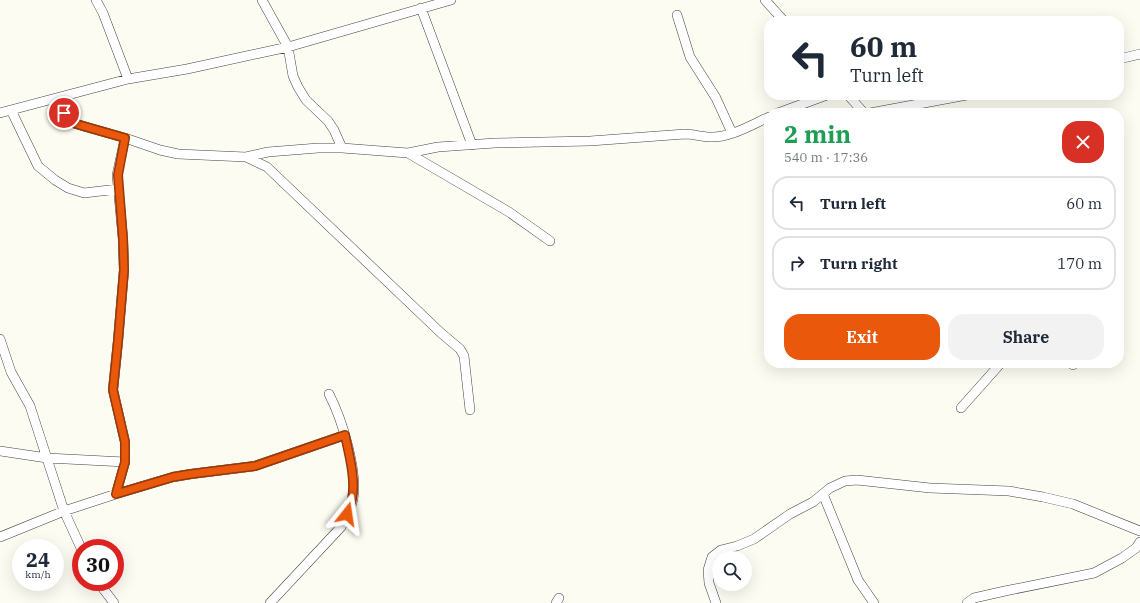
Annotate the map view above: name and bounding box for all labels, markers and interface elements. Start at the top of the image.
text: 60 m [850,28,917,65]
icon: left [784,32,836,84]
text: Turn left [850,64,924,87]
pin [47,96,81,130]
icon: arrive [53,102,75,124]
text: 2 min [784,118,851,150]
button: close [1062,121,1104,163]
text: 540 m · 17:36 [784,149,868,166]
icon: left [786,192,808,214]
text: Turn left [820,194,886,213]
text: 60 m [1066,194,1102,213]
icon: right [786,252,808,274]
text: Turn right [820,254,898,273]
text: 170 m [1057,254,1102,273]
button: Exit [784,314,940,360]
button: Share [948,314,1104,360]
position arrow [326,493,368,535]
speed limit sign: 30 [72,539,124,591]
text: 24 [26,546,50,573]
map controls [712,551,752,591]
button: search [712,551,752,591]
text: km/h [25,568,51,581]

